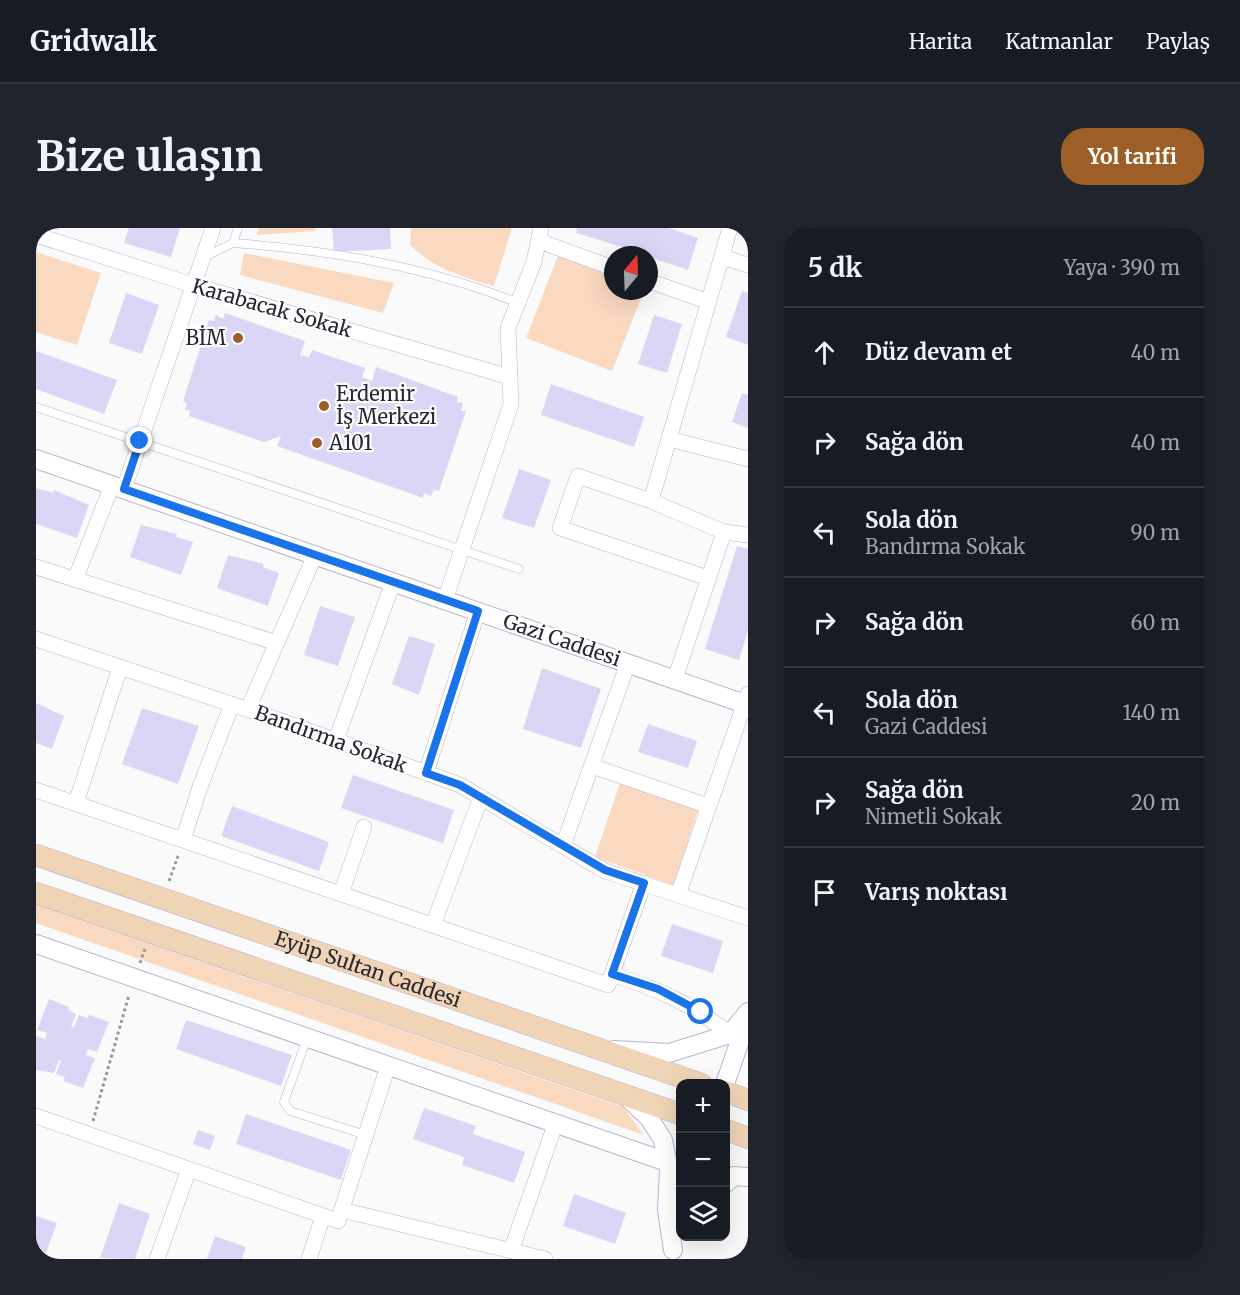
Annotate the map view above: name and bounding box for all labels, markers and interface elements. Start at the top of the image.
text: Gridwalk [30,23,157,59]
text: Harita [909,28,972,55]
text: Katmanlar [1005,28,1113,55]
text: Paylaş [1146,28,1210,55]
button: Yol tarifi [1061,128,1204,185]
text: Bize ulaşın [36,130,263,182]
north arrow [604,246,658,300]
text: 5 dk [808,251,862,284]
text: Yaya · 390 m [1064,255,1180,280]
street label: Karabacak Sokak [189,273,355,342]
place label: BİM [186,325,226,350]
marker: BİM [231,331,245,345]
icon: ahead [808,336,841,369]
text: Düz devam et [865,338,1012,366]
text: 40 m [1130,340,1180,365]
place label: Erdemir İş Merkezi [336,381,436,429]
marker: Erdemir İş Merkezi [317,399,331,413]
icon: right [808,426,841,459]
route end [126,427,152,453]
text: Sağa dön [865,428,964,456]
place label: A101 [328,430,372,455]
text: 40 m [1130,430,1180,455]
marker: A101 [310,436,324,450]
text: Sola dön [865,506,958,534]
icon: left [808,516,841,549]
text: 90 m [1130,520,1180,545]
text: Bandırma Sokak [865,534,1025,559]
icon: right [808,606,841,639]
street label: Gazi Caddesi [500,608,624,671]
text: Sağa dön [865,608,964,636]
text: 60 m [1130,610,1180,635]
text: Sola dön [865,686,958,714]
icon: left [808,696,841,729]
street label: Bandırma Sokak [252,699,411,778]
text: 140 m [1123,700,1180,725]
text: Gazi Caddesi [865,714,987,739]
text: Sağa dön [865,776,964,804]
icon: right [808,786,841,819]
text: 20 m [1131,790,1180,815]
text: Nimetli Sokak [865,804,1002,829]
icon: arrive [808,876,841,909]
text: Varış noktası [865,878,1007,906]
street label: Eyüp Sultan Caddesi [272,925,464,1012]
route start [687,998,713,1024]
map controls [676,1079,730,1241]
button: + [676,1079,730,1133]
button: − [676,1133,730,1187]
button: layers [676,1187,730,1241]

